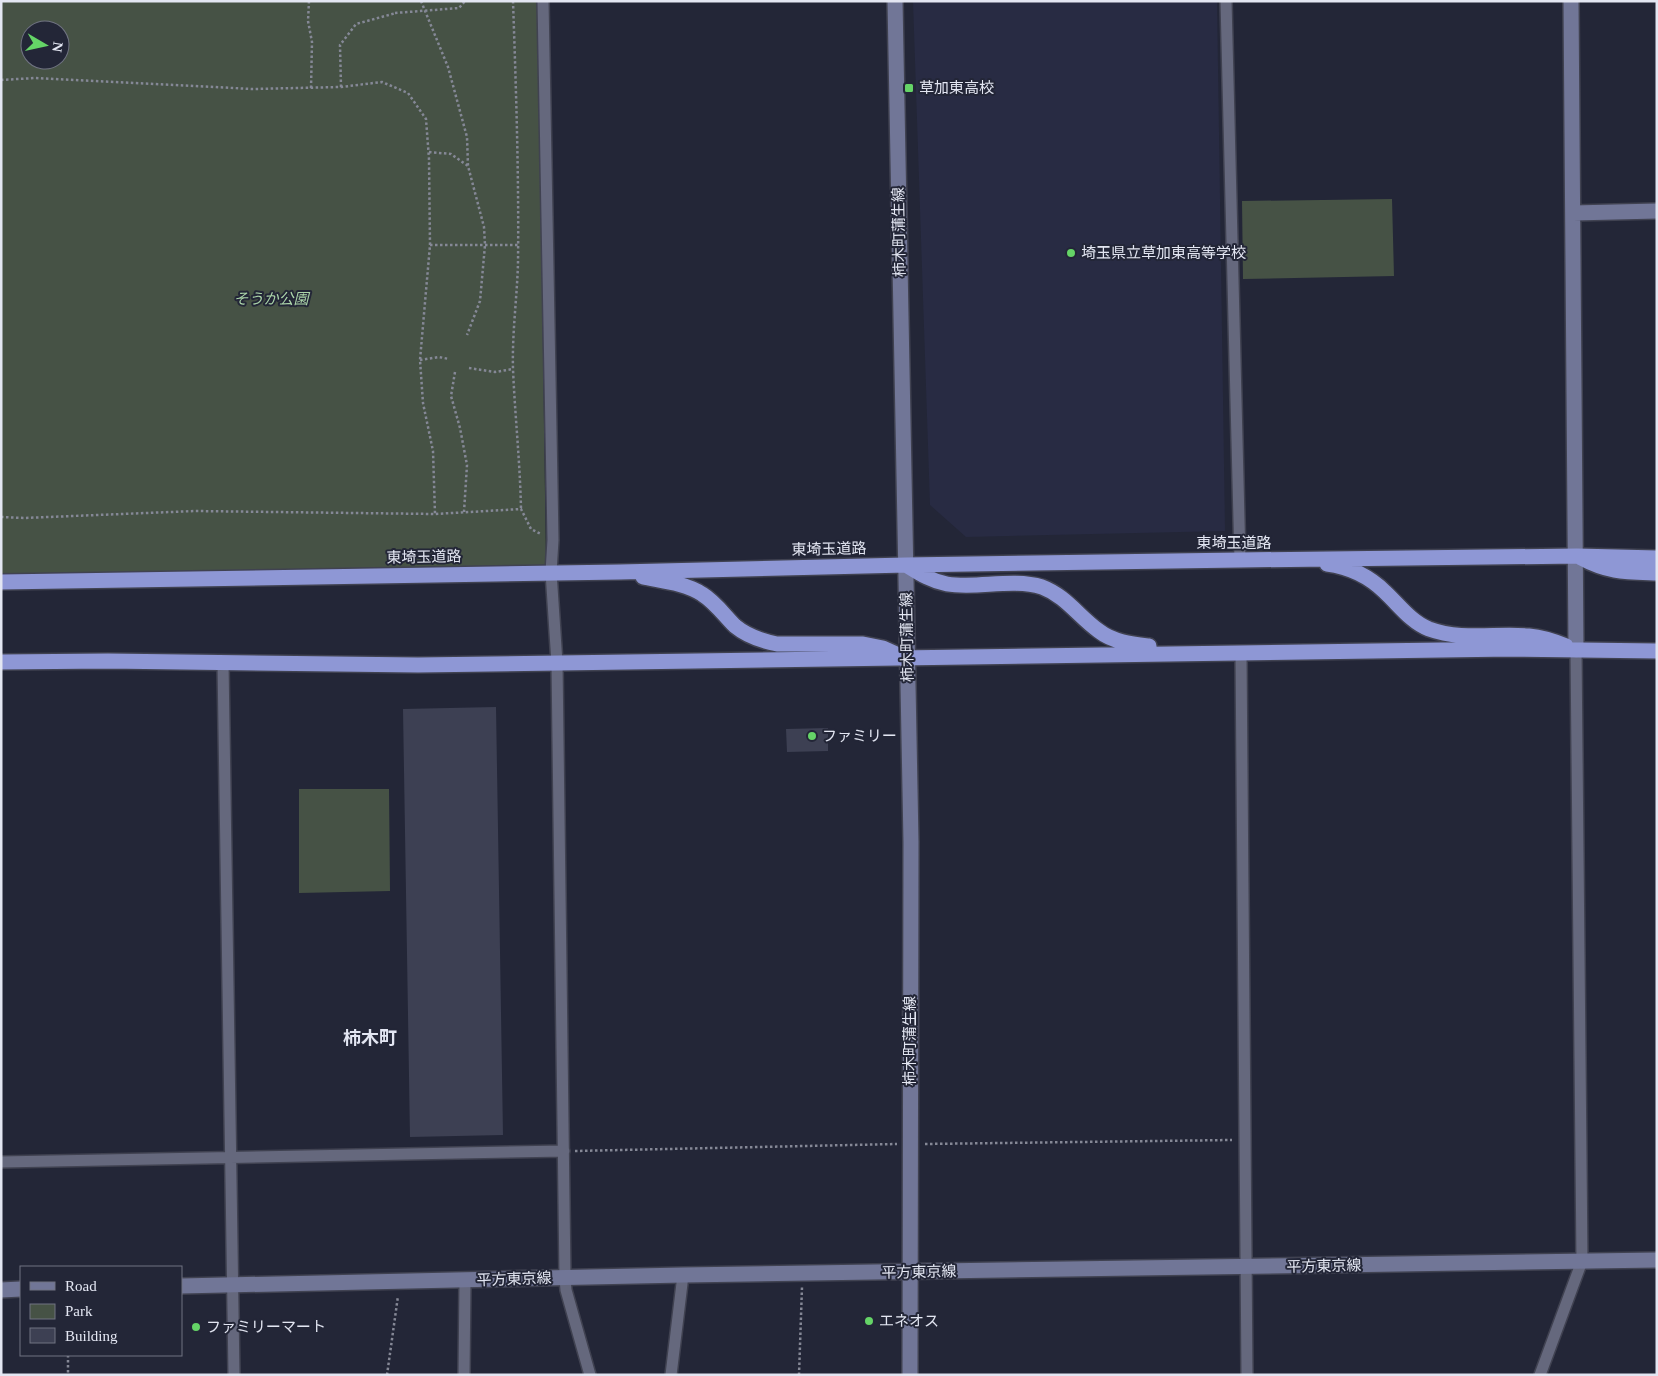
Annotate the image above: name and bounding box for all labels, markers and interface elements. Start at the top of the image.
north arrow [20,20,70,70]
text: N [49,41,66,53]
place label: 草加東高校 [919,80,994,96]
marker: 草加東高校 [903,82,915,94]
street label: 柿木町蒲生線 [890,187,908,277]
place label: 埼玉県立草加東高等学校 [1081,245,1246,261]
marker: 埼玉県立草加東高等学校 [1065,247,1077,259]
park label: そうか公園 [233,291,310,307]
street label: 東埼玉道路 [1196,535,1272,551]
street label: 東埼玉道路 [791,540,867,558]
street label: 東埼玉道路 [386,548,462,566]
street label: 柿木町蒲生線 [898,592,916,682]
place label: ファミリー [822,728,897,744]
marker: ファミリー [806,730,818,742]
street label: 柿木町蒲生線 [902,996,918,1086]
district label: 柿木町 [343,1028,397,1048]
street label: 平方東京線 [1286,1257,1362,1275]
street label: 平方東京線 [881,1263,957,1281]
legend [20,1266,182,1356]
street label: 平方東京線 [476,1270,552,1288]
text: Road [65,1278,97,1294]
text: Park [65,1303,93,1319]
place label: エネオス [879,1313,939,1329]
marker: エネオス [863,1315,875,1327]
place label: ファミリーマート [206,1319,326,1335]
marker: ファミリーマート [190,1321,202,1333]
text: Building [65,1328,118,1344]

